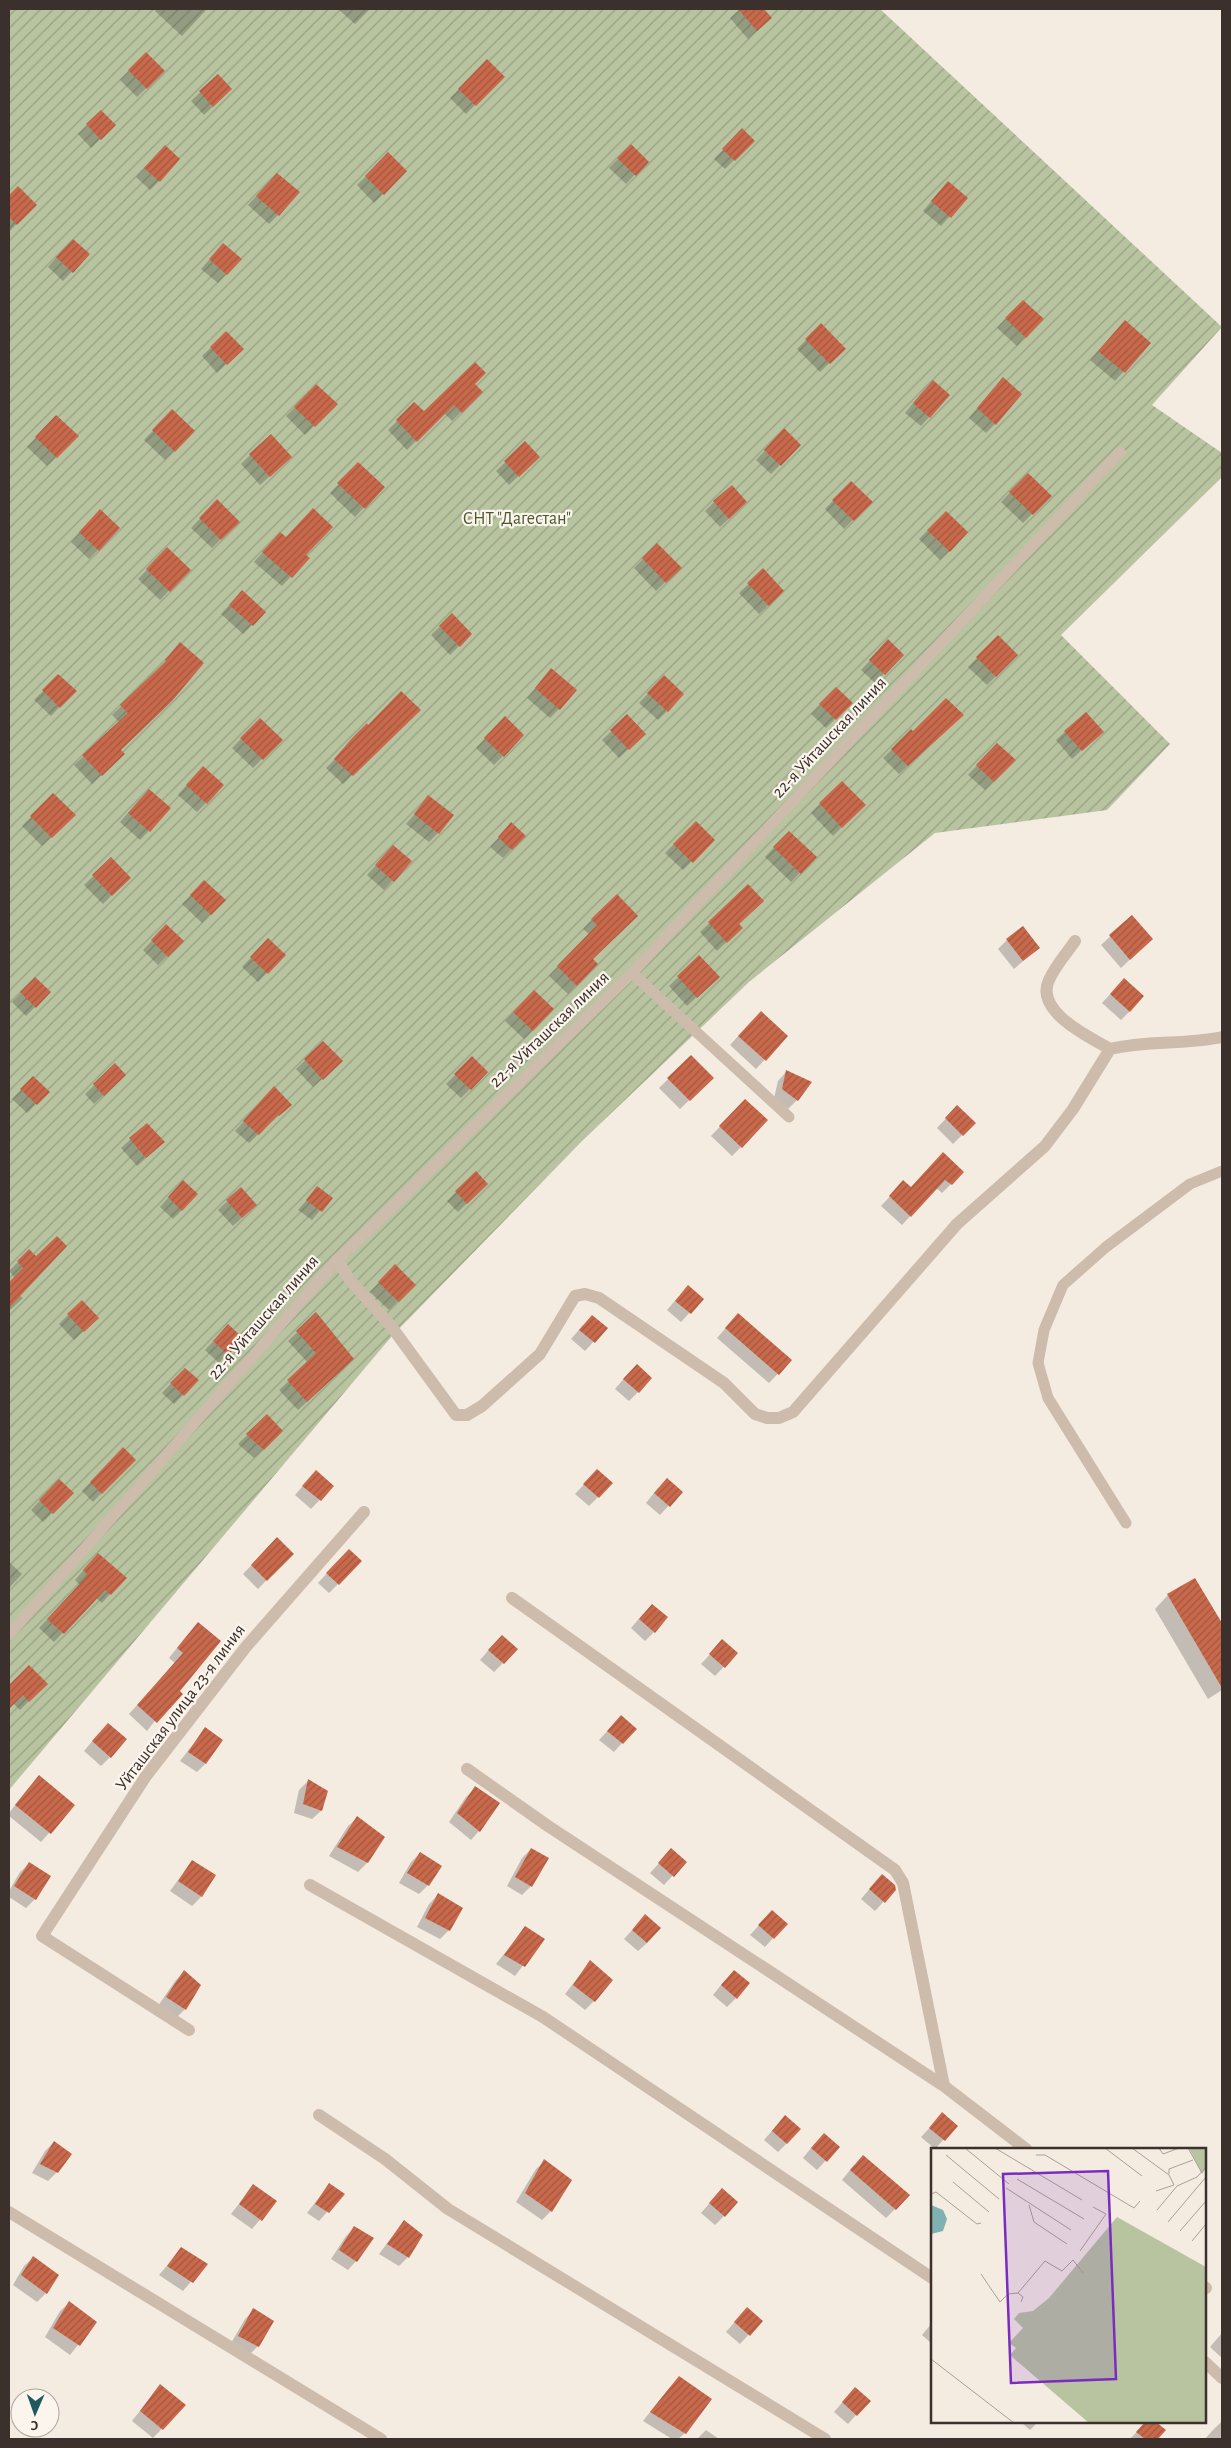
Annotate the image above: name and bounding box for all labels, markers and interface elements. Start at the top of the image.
park label: СНТ "Дагестан" [463,510,571,528]
street label: 22-я Уйташская линия [769,674,890,802]
street label: 22-я Уйташская линия [487,968,613,1091]
street label: 22-я Уйташская линия [205,1252,322,1383]
street label: Уйташская улица 23-я линия [112,1621,249,1794]
inset map [931,2148,1206,2423]
north arrow [10,2388,60,2438]
text: С [30,2418,39,2432]

